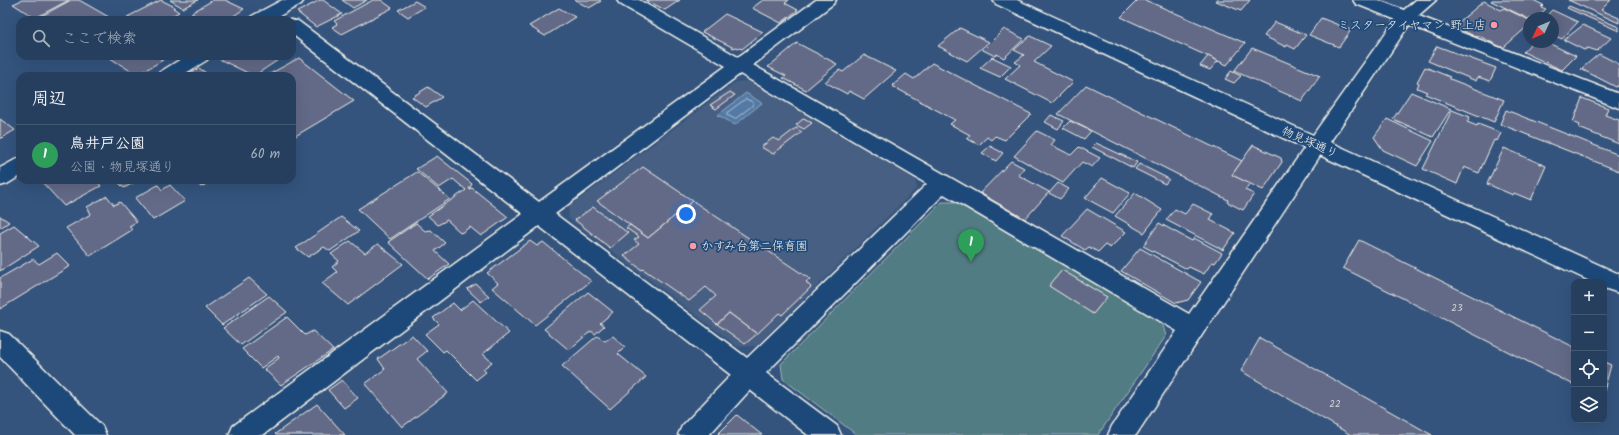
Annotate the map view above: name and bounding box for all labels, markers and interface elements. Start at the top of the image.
north arrow [1523,12,1559,48]
search box [16,16,296,60]
place label: ミスタータイヤマン 野上店 [1338,16,1486,35]
marker: ミスタータイヤマン 野上店 [1489,20,1499,30]
icon: search [30,27,52,49]
text: ここで検索 [62,27,137,51]
text: 周辺 [32,86,66,113]
street label: 物見塚通り [1279,122,1341,163]
text: 鳥井戸公園 [70,132,145,156]
text: 1 [43,144,47,165]
text: 60 m [251,144,280,165]
text: 公園 · 物見塚通り [70,157,175,178]
your location [676,204,696,224]
pin: 1 [958,229,984,262]
place label: かすみ台第二保育園 [701,237,808,256]
marker: かすみ台第二保育園 [688,241,698,251]
map controls [1571,279,1607,423]
button: + [1571,279,1607,315]
house number: 23 [1451,300,1463,316]
button: − [1571,315,1607,351]
button: locate [1571,351,1607,387]
button: layers [1571,387,1607,423]
house number: 22 [1329,396,1341,412]

